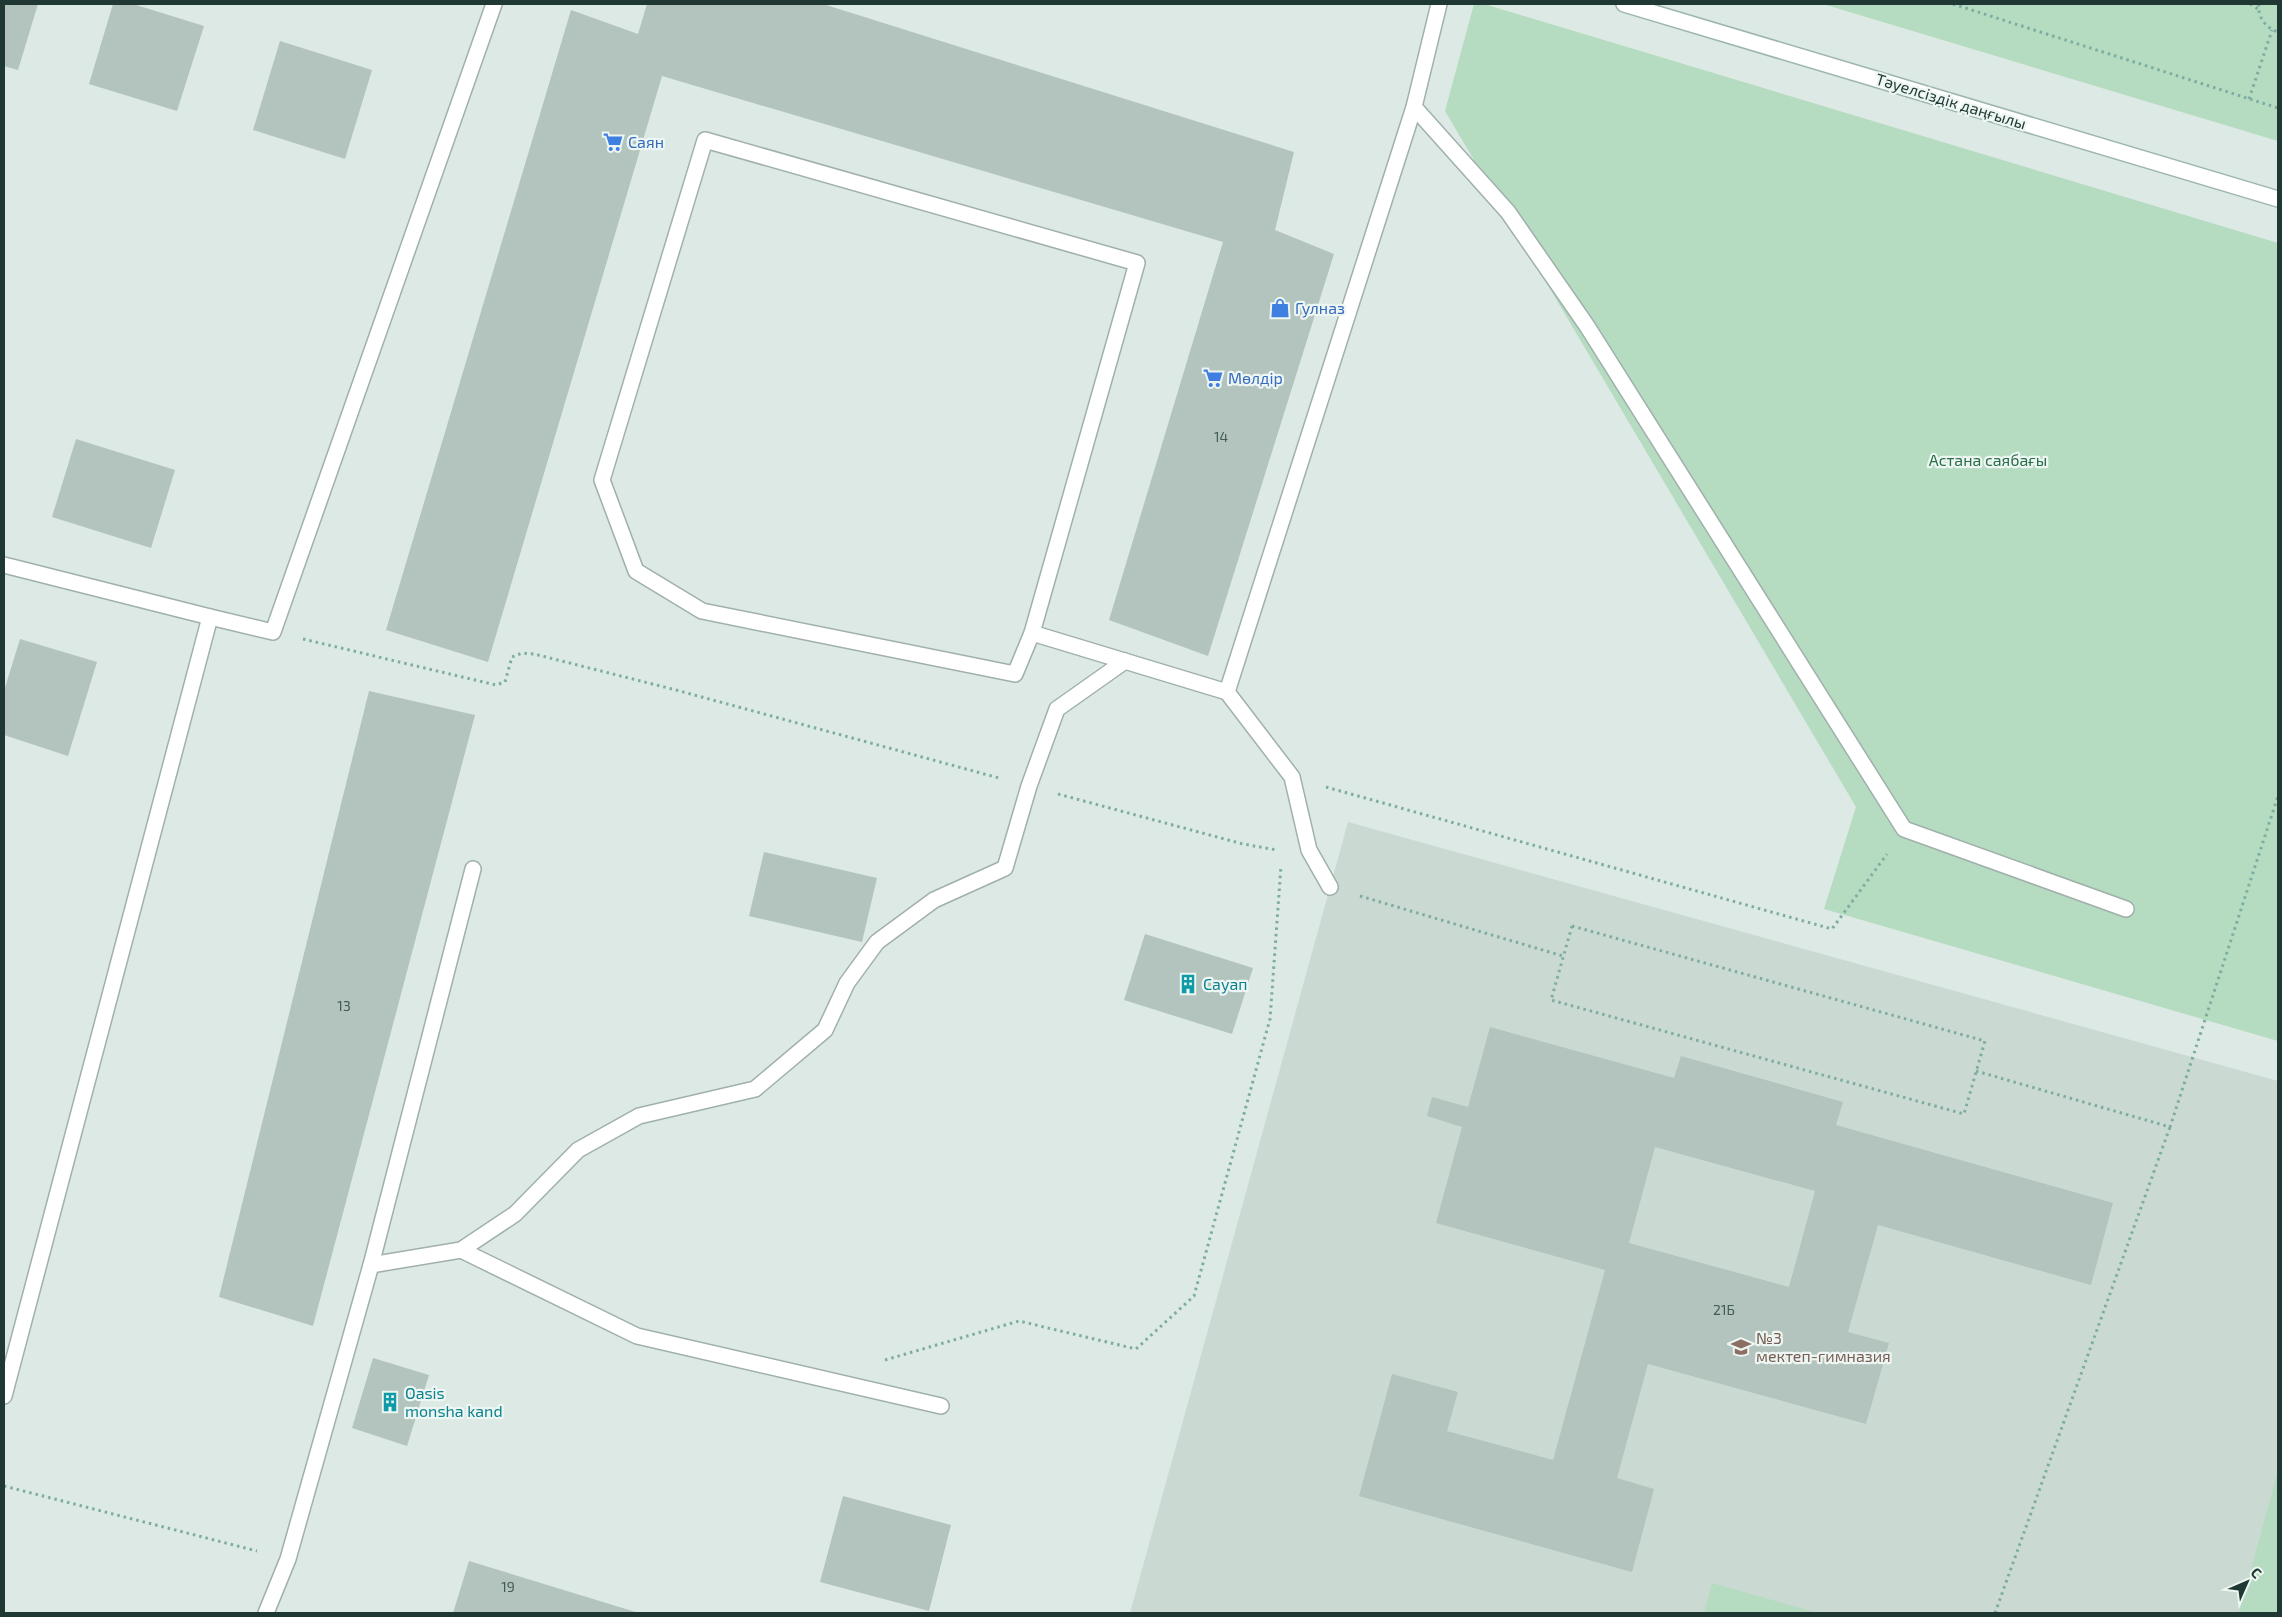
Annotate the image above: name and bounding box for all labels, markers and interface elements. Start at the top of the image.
street label: Тәуелсіздік даңғылы [1873,69,2029,133]
supermarket icon: Саян [602,131,624,153]
place label: Саян [628,132,664,151]
shop icon: Гулназ [1269,297,1291,319]
place label: Гулназ [1295,298,1345,318]
supermarket icon: Мөлдір [1202,367,1224,389]
place label: Мөлдір [1228,368,1283,387]
house number: 14 [1214,428,1228,445]
park label: Астана саябағы [1929,450,2047,469]
building icon: Сауап [1177,973,1199,995]
place label: Сауап [1203,974,1247,994]
house number: 13 [337,997,351,1014]
house number: 21Б [1713,1301,1735,1318]
place label: №3 мектеп-гимназия [1756,1328,1891,1365]
school or university icon: №3 мектеп-гимназия [1730,1336,1752,1358]
place label: Oasis monsha kand [405,1383,503,1420]
building icon: Oasis monsha kand [379,1391,401,1413]
north arrow [2222,1557,2272,1607]
text: С [2248,1564,2265,1581]
house number: 19 [501,1578,515,1595]

